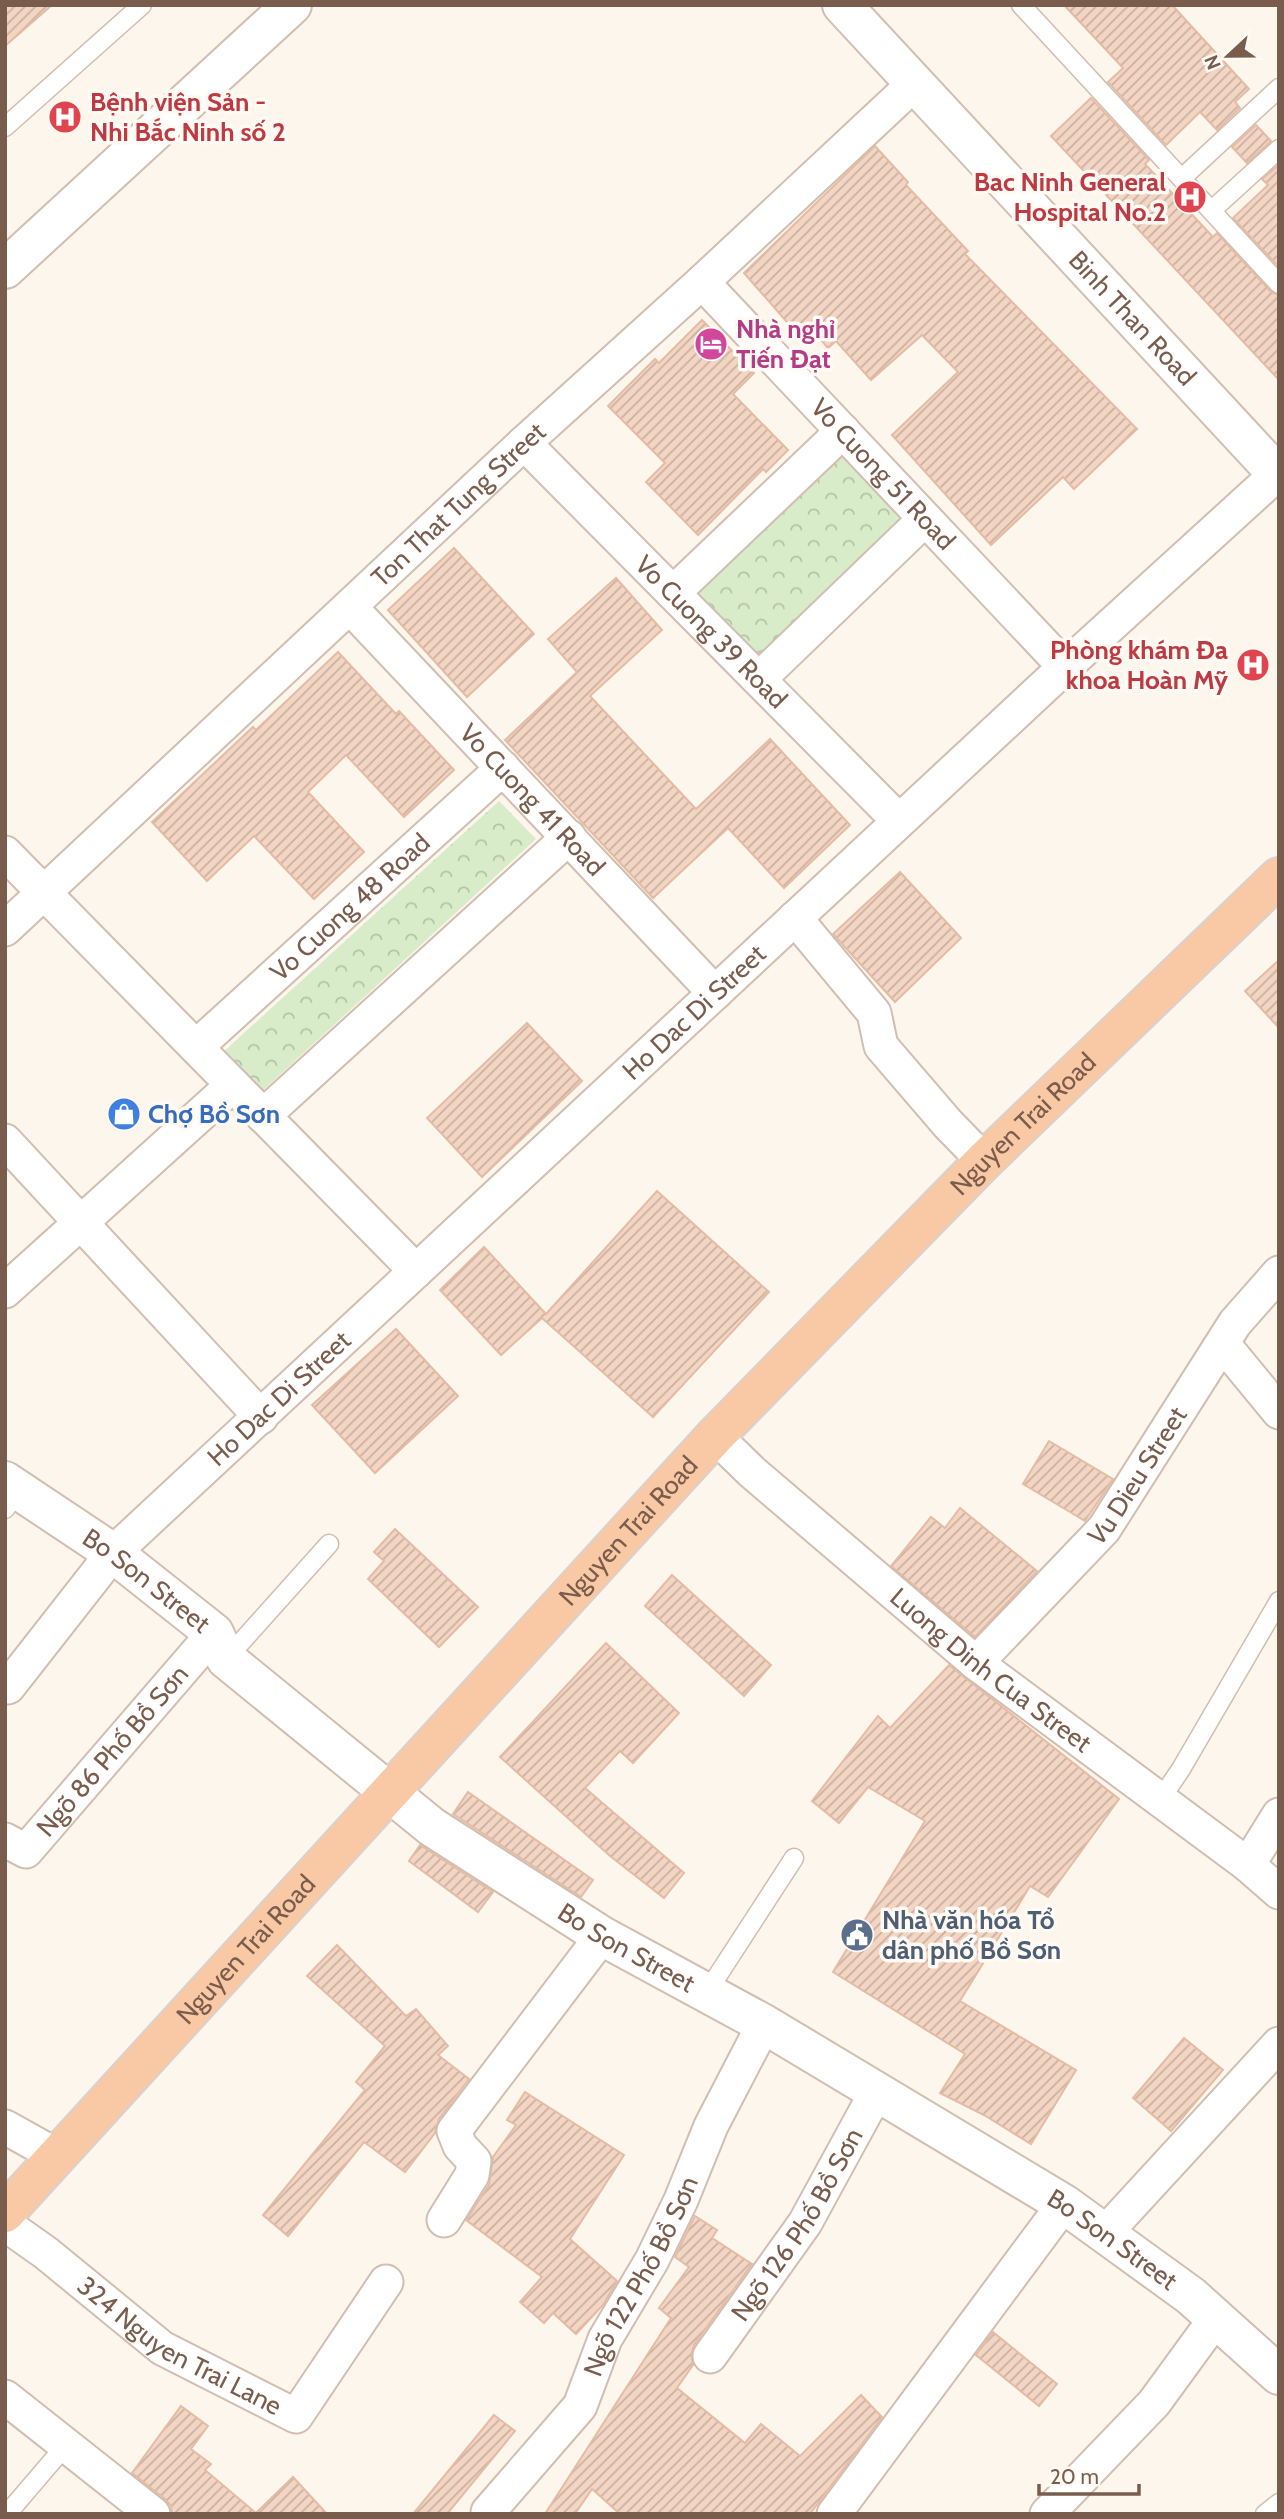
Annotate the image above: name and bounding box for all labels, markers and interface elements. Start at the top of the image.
north arrow [1193,21,1263,91]
text: N [1200,52,1226,73]
place label: Bệnh viện Sản - Nhi Bắc Ninh số 2 [90,86,286,148]
hospital icon: Bệnh viện Sản - Nhi Bắc Ninh số 2 [46,98,84,136]
place label: Bac Ninh General Hospital No.2 [974,166,1166,228]
hospital icon: Bac Ninh General Hospital No.2 [1171,178,1209,216]
street label: Binh Than Road [1062,244,1203,392]
place label: Nhà nghỉ Tiến Đạt [736,313,835,375]
hotel icon: Nhà nghỉ Tiến Đạt [692,325,730,363]
street label: Vo Cuong 51 Road [804,392,962,556]
street label: Ton That Tung Street [365,415,552,594]
street label: Vo Cuong 39 Road [629,549,794,715]
place label: Phòng khám Đa khoa Hoàn Mỹ [1050,634,1228,696]
hospital icon: Phòng khám Đa khoa Hoàn Mỹ [1234,646,1272,684]
street label: Vo Cuong 41 Road [453,717,612,882]
street label: Vo Cuong 48 Road [263,826,436,988]
street label: Ho Dac Di Street [616,938,772,1087]
street label: Nguyen Trai Road [943,1046,1103,1202]
shop icon: Chợ Bồ Sơn [105,1095,143,1133]
place label: Chợ Bồ Sơn [148,1098,280,1130]
street label: Ho Dac Di Street [201,1324,357,1473]
street label: Vu Dieu Street [1081,1401,1194,1552]
street label: Nguyen Trai Road [552,1450,705,1612]
street label: Bo Son Street [77,1521,217,1640]
street label: Luong Dinh Cua Street [884,1581,1098,1759]
street label: Ngõ 86 Phố Bồ Sơn [30,1658,195,1843]
street label: Nguyen Trai Road [170,1868,322,2031]
street label: Bo Son Street [552,1896,701,1999]
place label: Nhà văn hóa Tổ dân phố Bồ Sơn [882,1904,1061,1966]
public building icon: Nhà văn hóa Tổ dân phố Bồ Sơn [838,1916,876,1954]
street label: Ngõ 126 Phố Bồ Sơn [724,2122,870,2327]
street label: Ngõ 122 Phố Bồ Sơn [577,2171,705,2381]
street label: Bo Son Street [1042,2182,1184,2297]
street label: 324 Nguyen Trai Lane [71,2269,287,2422]
scale bar [1039,2452,1139,2496]
text: 20 m [1050,2464,1099,2489]

